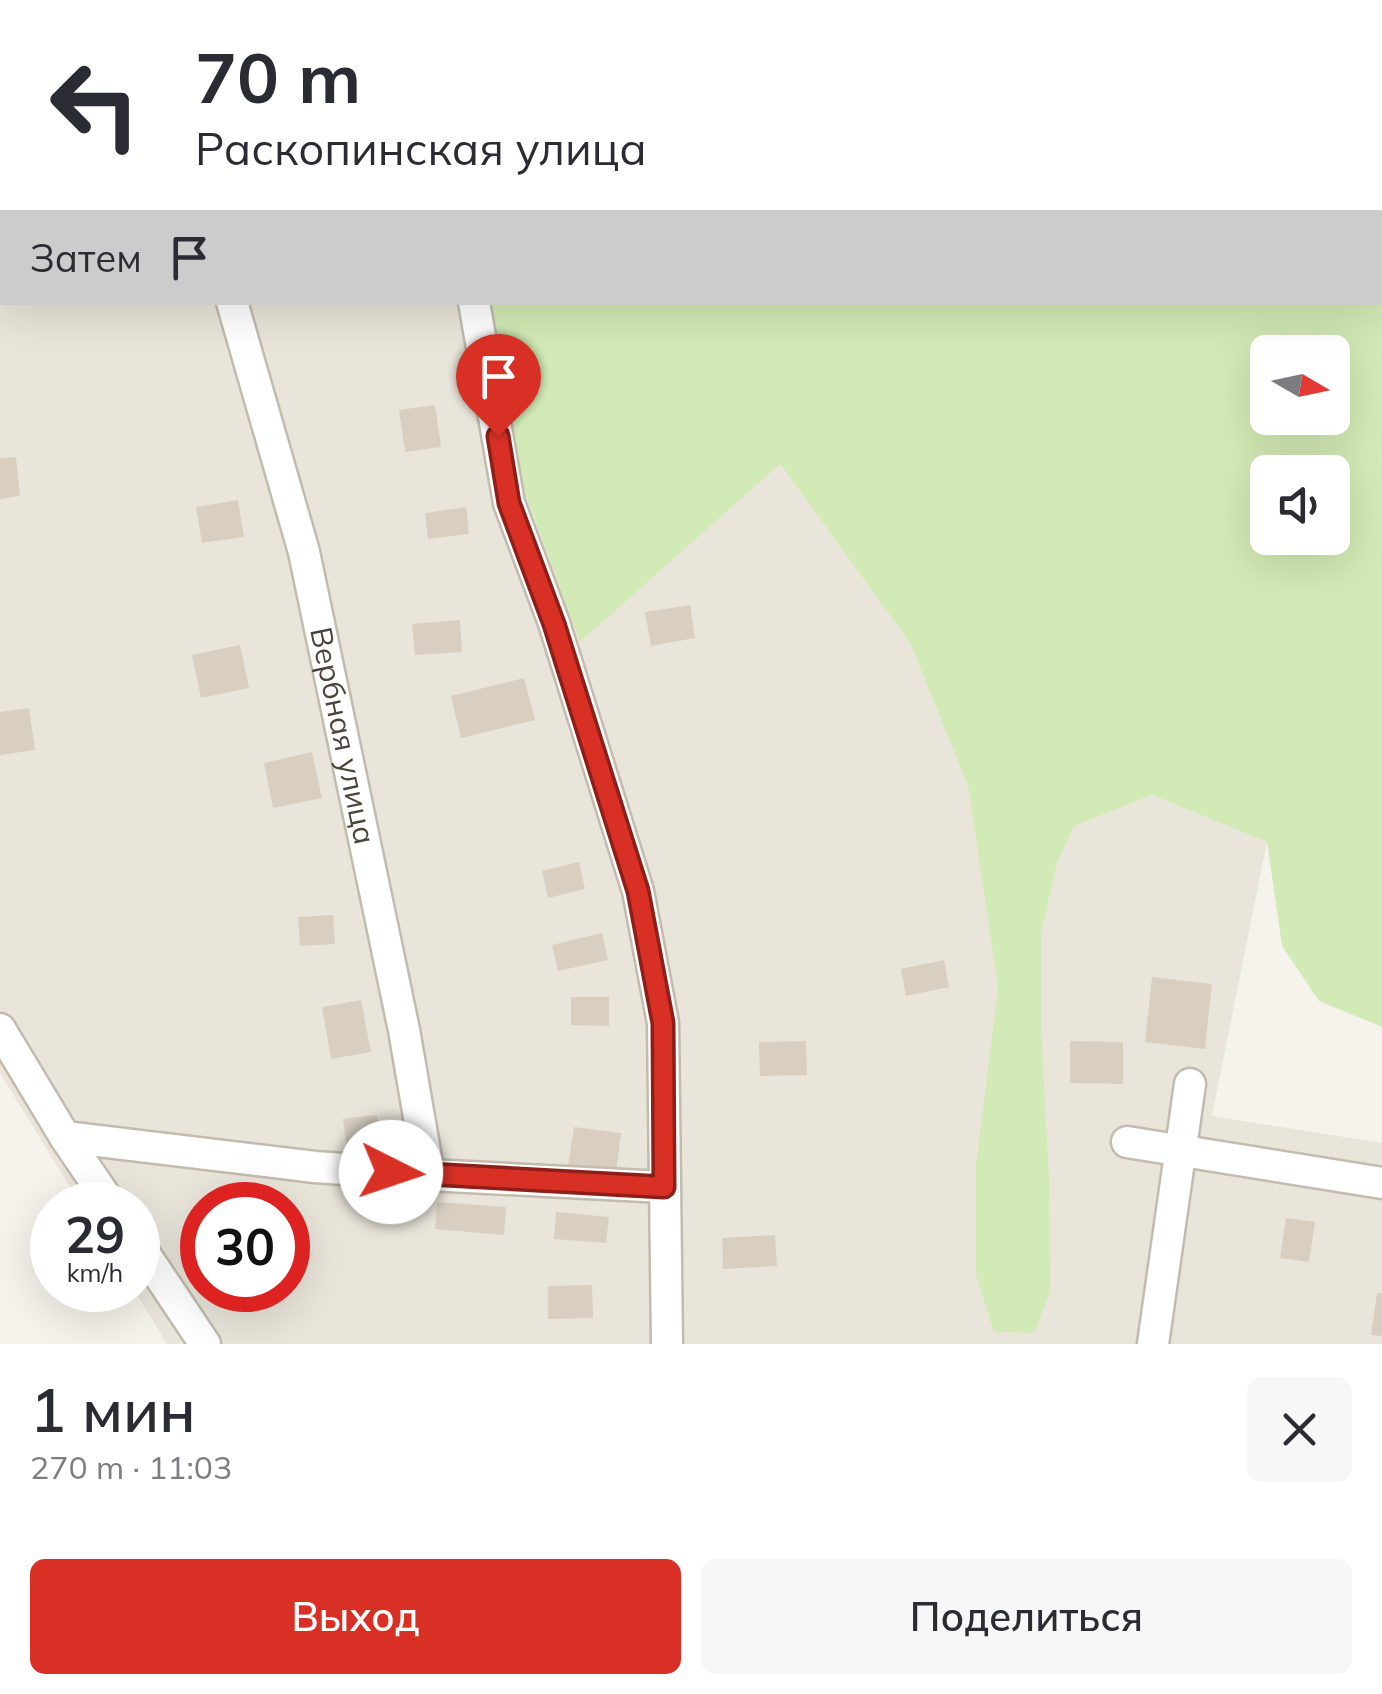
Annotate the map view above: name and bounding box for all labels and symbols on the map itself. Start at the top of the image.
pin [456,334,541,437]
north arrow [1250,335,1350,435]
street label: Вербная улица [302,624,385,848]
position arrow [339,1120,443,1224]
speed limit sign: 30 [180,1182,310,1312]

